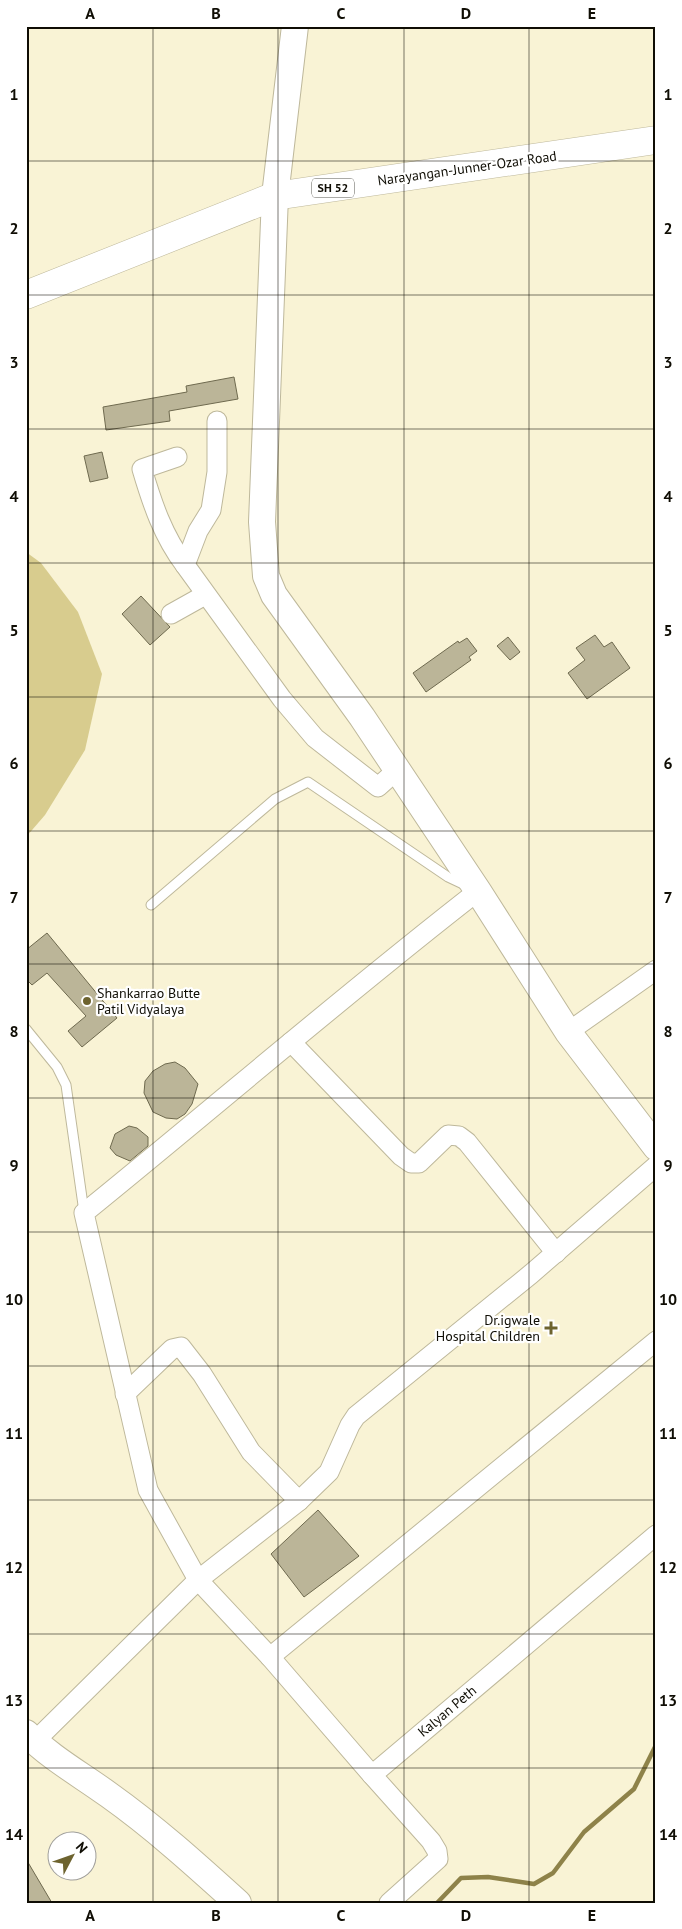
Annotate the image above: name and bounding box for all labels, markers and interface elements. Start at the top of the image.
text: A [85,3,95,23]
text: B [211,3,221,23]
text: C [337,3,346,23]
text: D [461,3,471,23]
text: E [588,3,596,23]
text: 1 [9,84,19,104]
text: 1 [663,84,673,104]
street label: Narayangan-Junner-Ozar Road [376,147,558,189]
road number: SH 52 [312,178,354,198]
text: 2 [9,218,19,238]
text: 2 [663,218,673,238]
text: 3 [9,352,19,372]
text: 3 [663,352,673,372]
text: 4 [9,486,19,506]
text: 4 [663,486,673,506]
text: 5 [9,620,19,640]
text: 5 [663,620,673,640]
text: 6 [9,753,19,773]
text: 6 [663,753,673,773]
text: 7 [9,887,19,907]
text: 7 [663,887,673,907]
place label: Shankarrao Butte Patil Vidyalaya [97,984,200,1018]
marker: Shankarrao Butte Patil Vidyalaya [81,995,93,1007]
text: 8 [9,1021,19,1041]
text: 8 [663,1021,673,1041]
text: 9 [9,1155,19,1175]
text: 9 [663,1155,673,1175]
text: 10 [5,1289,23,1309]
text: 10 [659,1289,677,1309]
place label: Dr.igwale Hospital Children [436,1311,540,1345]
marker: Dr.igwale Hospital Children [544,1321,558,1335]
text: 11 [5,1423,23,1443]
text: 11 [659,1423,677,1443]
text: 12 [5,1557,23,1577]
text: 12 [659,1557,677,1577]
street label: Kalyan Peth [414,1681,480,1741]
text: 13 [5,1690,23,1710]
text: 13 [659,1690,677,1710]
text: 14 [5,1824,23,1844]
text: 14 [659,1824,677,1844]
north arrow [48,1832,98,1882]
text: N [72,1838,92,1857]
text: A [85,1905,95,1925]
text: B [211,1905,221,1925]
text: C [337,1905,346,1925]
text: D [461,1905,471,1925]
text: E [588,1905,596,1925]

